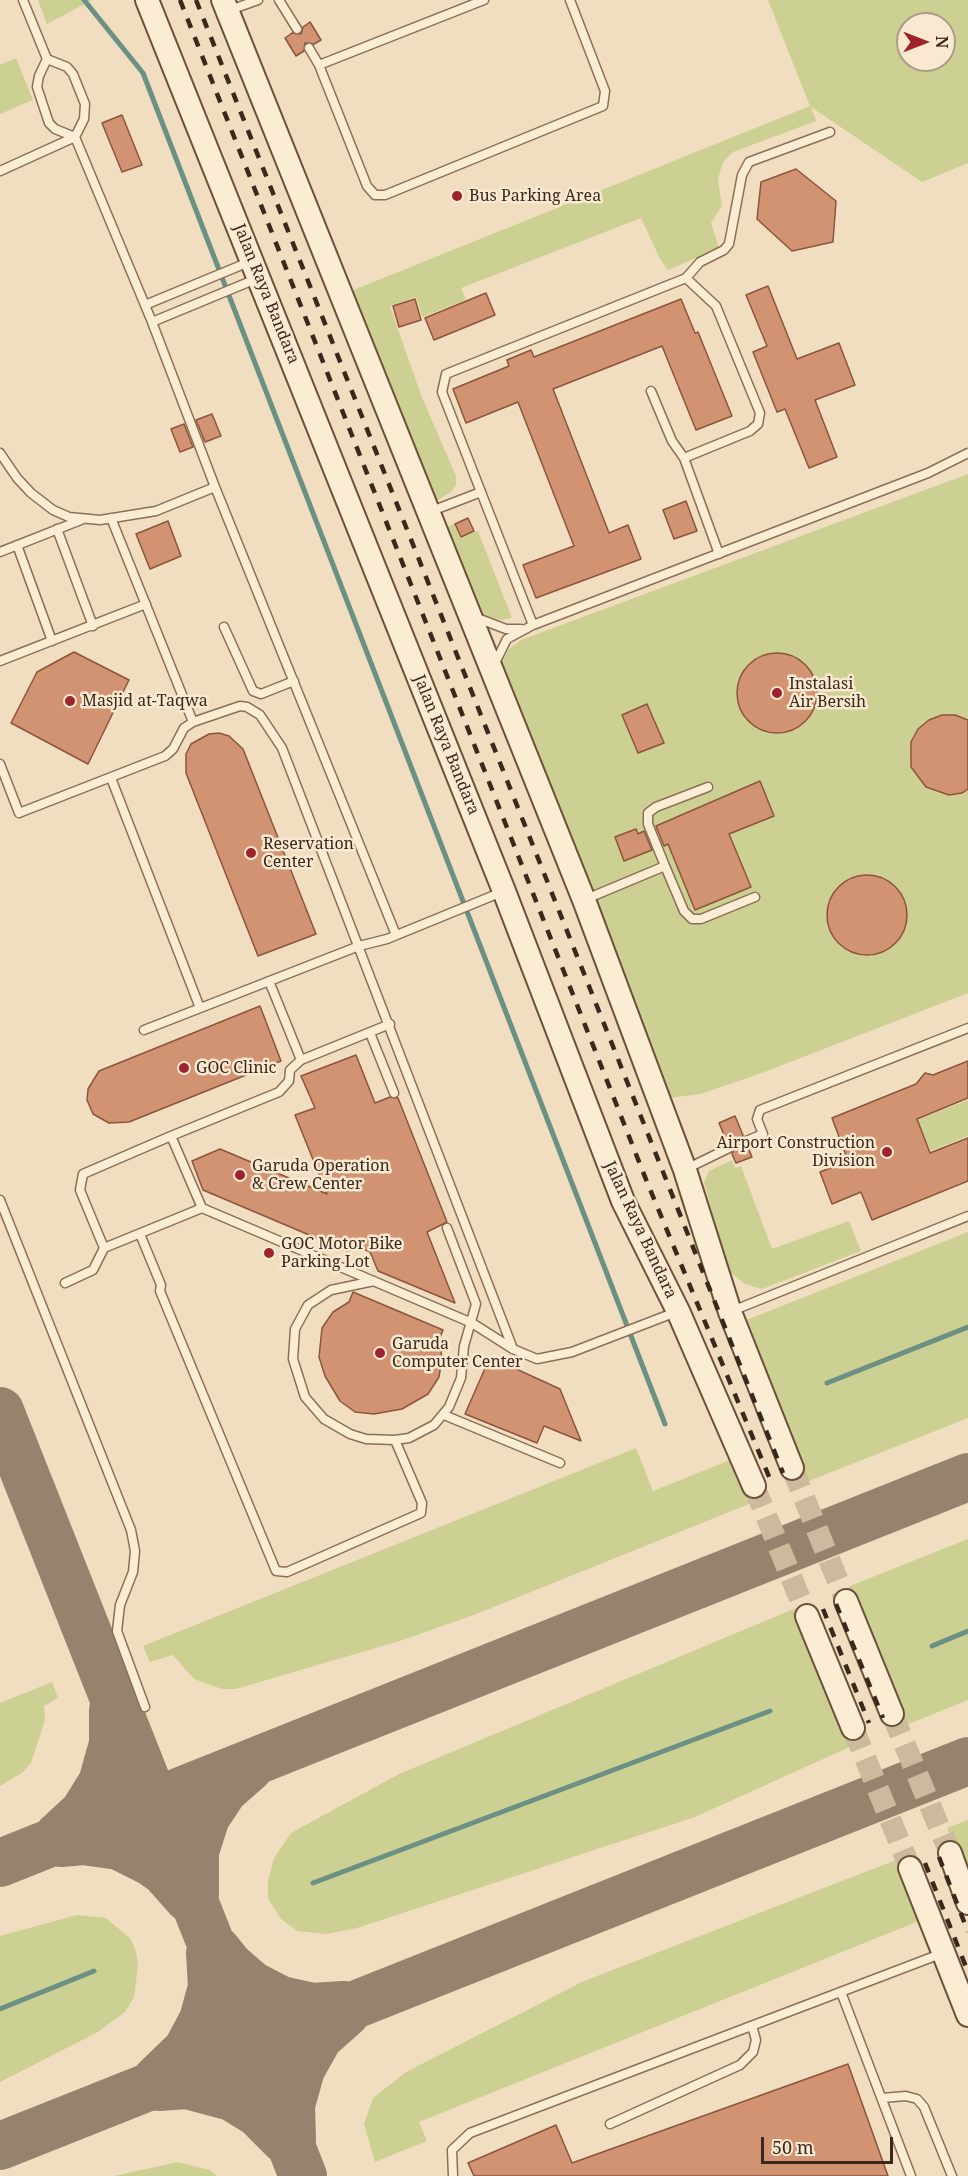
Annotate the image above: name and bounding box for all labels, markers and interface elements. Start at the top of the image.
north arrow [896,12,956,72]
text: N [931,36,953,48]
place label: Bus Parking Area [469,186,601,206]
marker: Bus Parking Area [450,189,464,203]
street label: Jalan Raya Bandara [229,221,303,367]
street label: Jalan Raya Bandara [409,672,483,818]
place label: Instalasi Air Bersih [789,674,866,712]
marker: Instalasi Air Bersih [770,686,784,700]
place label: Masjid at-Taqwa [82,691,208,711]
marker: Masjid at-Taqwa [63,694,77,708]
place label: Reservation Center [263,834,354,872]
marker: Reservation Center [244,846,258,860]
place label: GOC Clinic [196,1058,276,1078]
marker: GOC Clinic [177,1061,191,1075]
place label: Airport Construction Division [717,1133,875,1171]
marker: Airport Construction Division [880,1145,894,1159]
place label: Garuda Operation & Crew Center [252,1156,390,1194]
street label: Jalan Raya Bandara [600,1158,680,1302]
marker: Garuda Operation & Crew Center [233,1168,247,1182]
place label: GOC Motor Bike Parking Lot [281,1234,402,1272]
marker: GOC Motor Bike Parking Lot [262,1246,276,1260]
place label: Garuda Computer Center [392,1334,522,1372]
marker: Garuda Computer Center [373,1346,387,1360]
scale bar [764,2125,896,2163]
text: 50 m [772,2135,814,2159]

